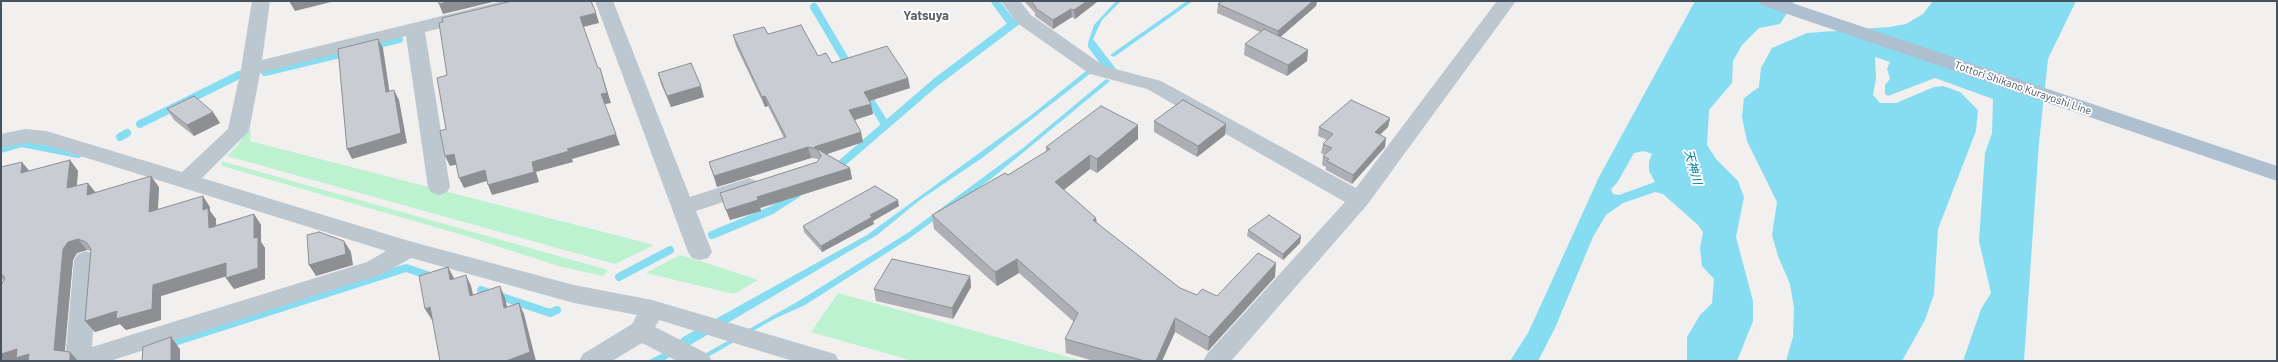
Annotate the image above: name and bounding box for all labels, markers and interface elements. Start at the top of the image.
district label: Yatsuya [903,8,949,24]
street label: Tottori Shikano Kurayoshi Line [1953,58,2093,118]
water label: 天神川 [1681,148,1705,186]

